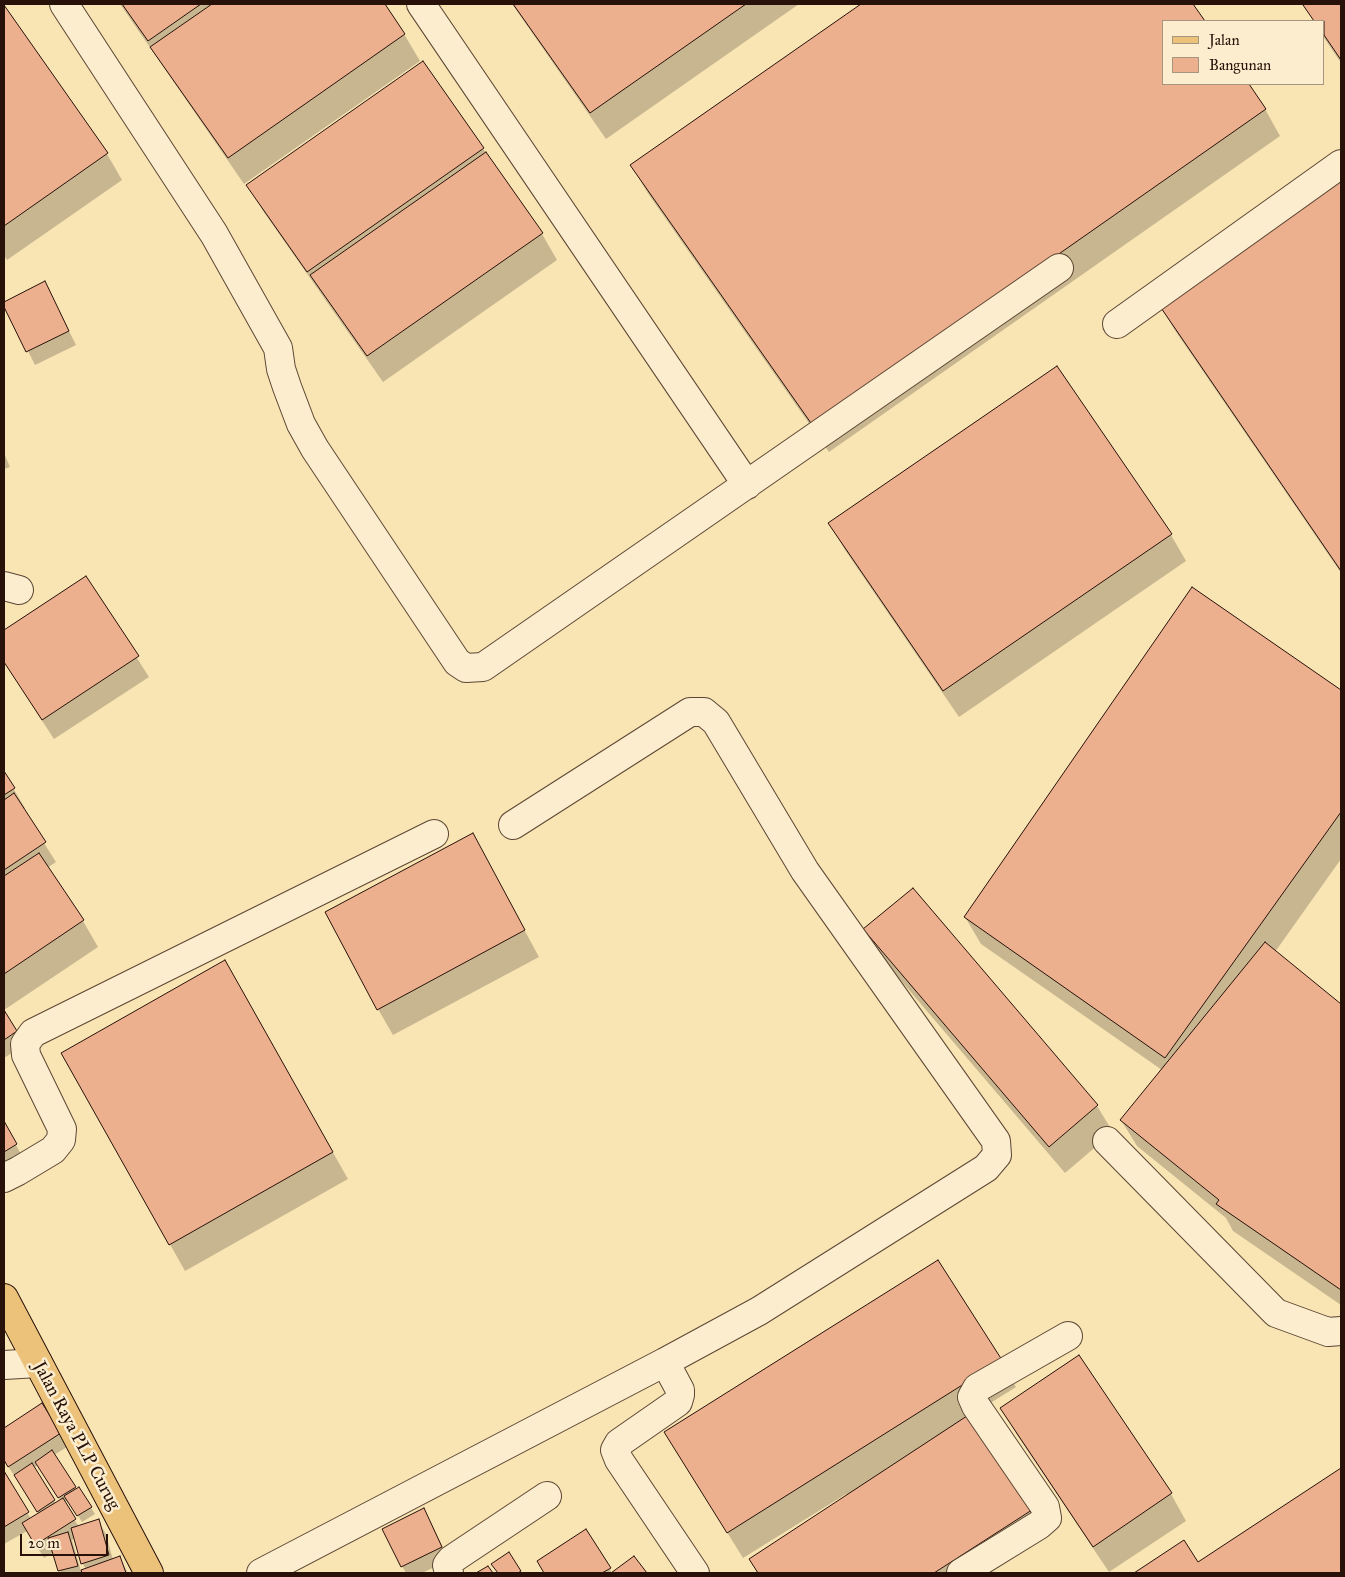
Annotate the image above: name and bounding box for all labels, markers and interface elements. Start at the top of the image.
legend [1162,20,1325,85]
text: Jalan [1209,31,1240,49]
text: Bangunan [1209,56,1271,74]
street label: Jalan Raya PLP Curug [28,1358,124,1514]
scale bar [22,1524,110,1556]
text: 20 m [28,1534,60,1552]

